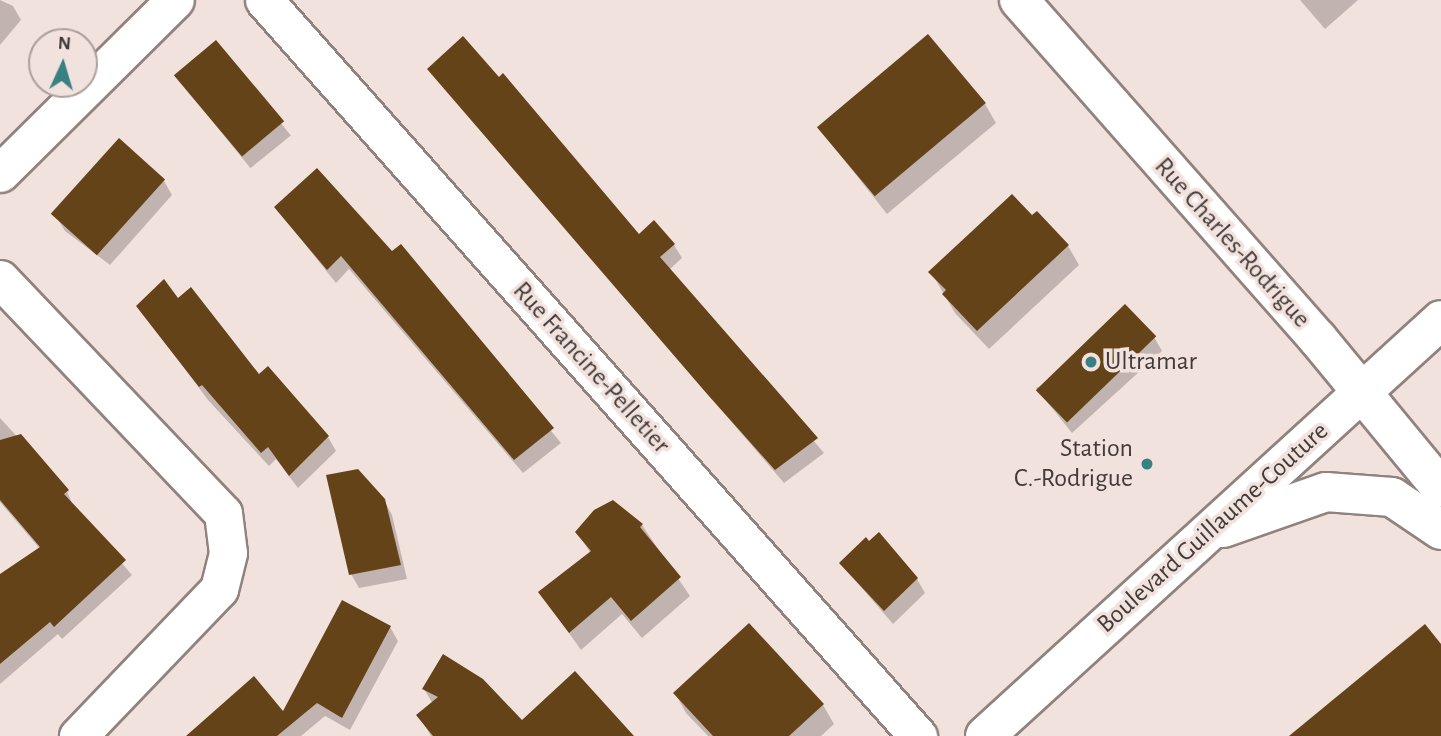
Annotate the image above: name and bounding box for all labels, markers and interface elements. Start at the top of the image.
north arrow [28,28,98,98]
text: N [57,34,72,53]
street label: Rue Charles-Rodrigue [1147,151,1317,335]
street label: Rue Francine-Pelletier [506,276,676,460]
place label: Ultramar [1105,346,1197,378]
marker: Ultramar [1083,354,1099,370]
street label: Boulevard Guillaume-Couture [1091,416,1335,640]
place label: Station C.-Rodrigue [1014,433,1133,494]
marker: Station C.-Rodrigue [1139,456,1155,472]

